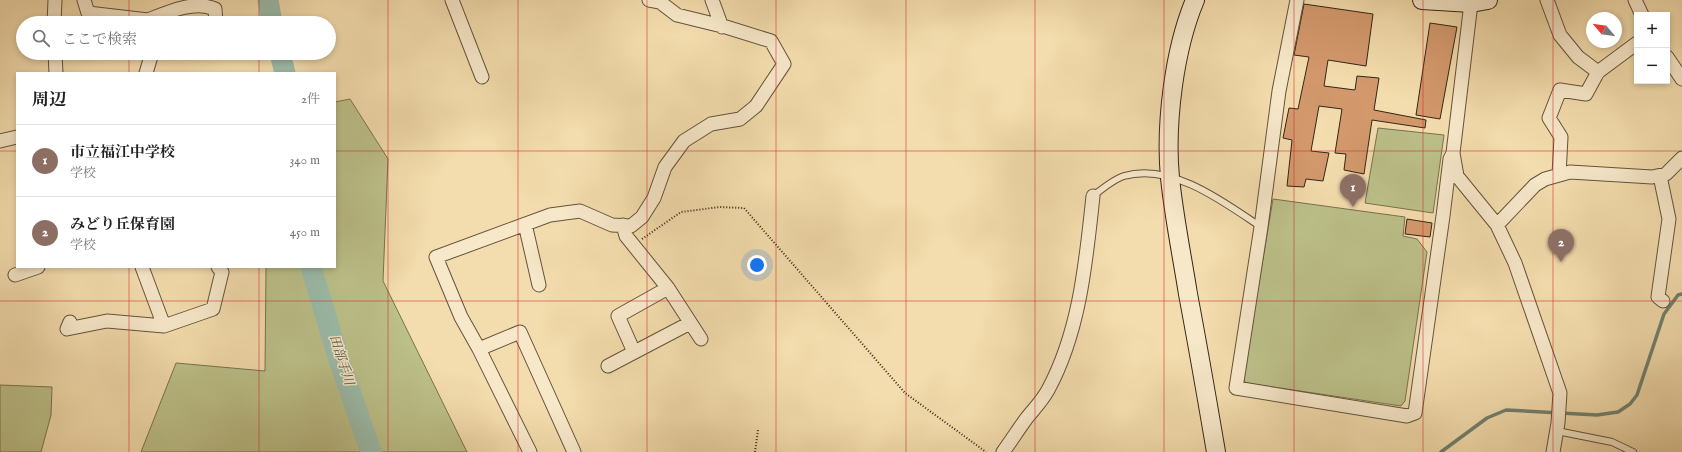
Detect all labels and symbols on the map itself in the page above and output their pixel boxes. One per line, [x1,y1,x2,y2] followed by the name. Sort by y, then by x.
[1586,12,1622,48] north arrow
[1340,174,1366,207] pin: 1
[1548,229,1574,262] pin: 2
[747,255,767,275] your location
[325,333,358,389] water label: 田部手川

